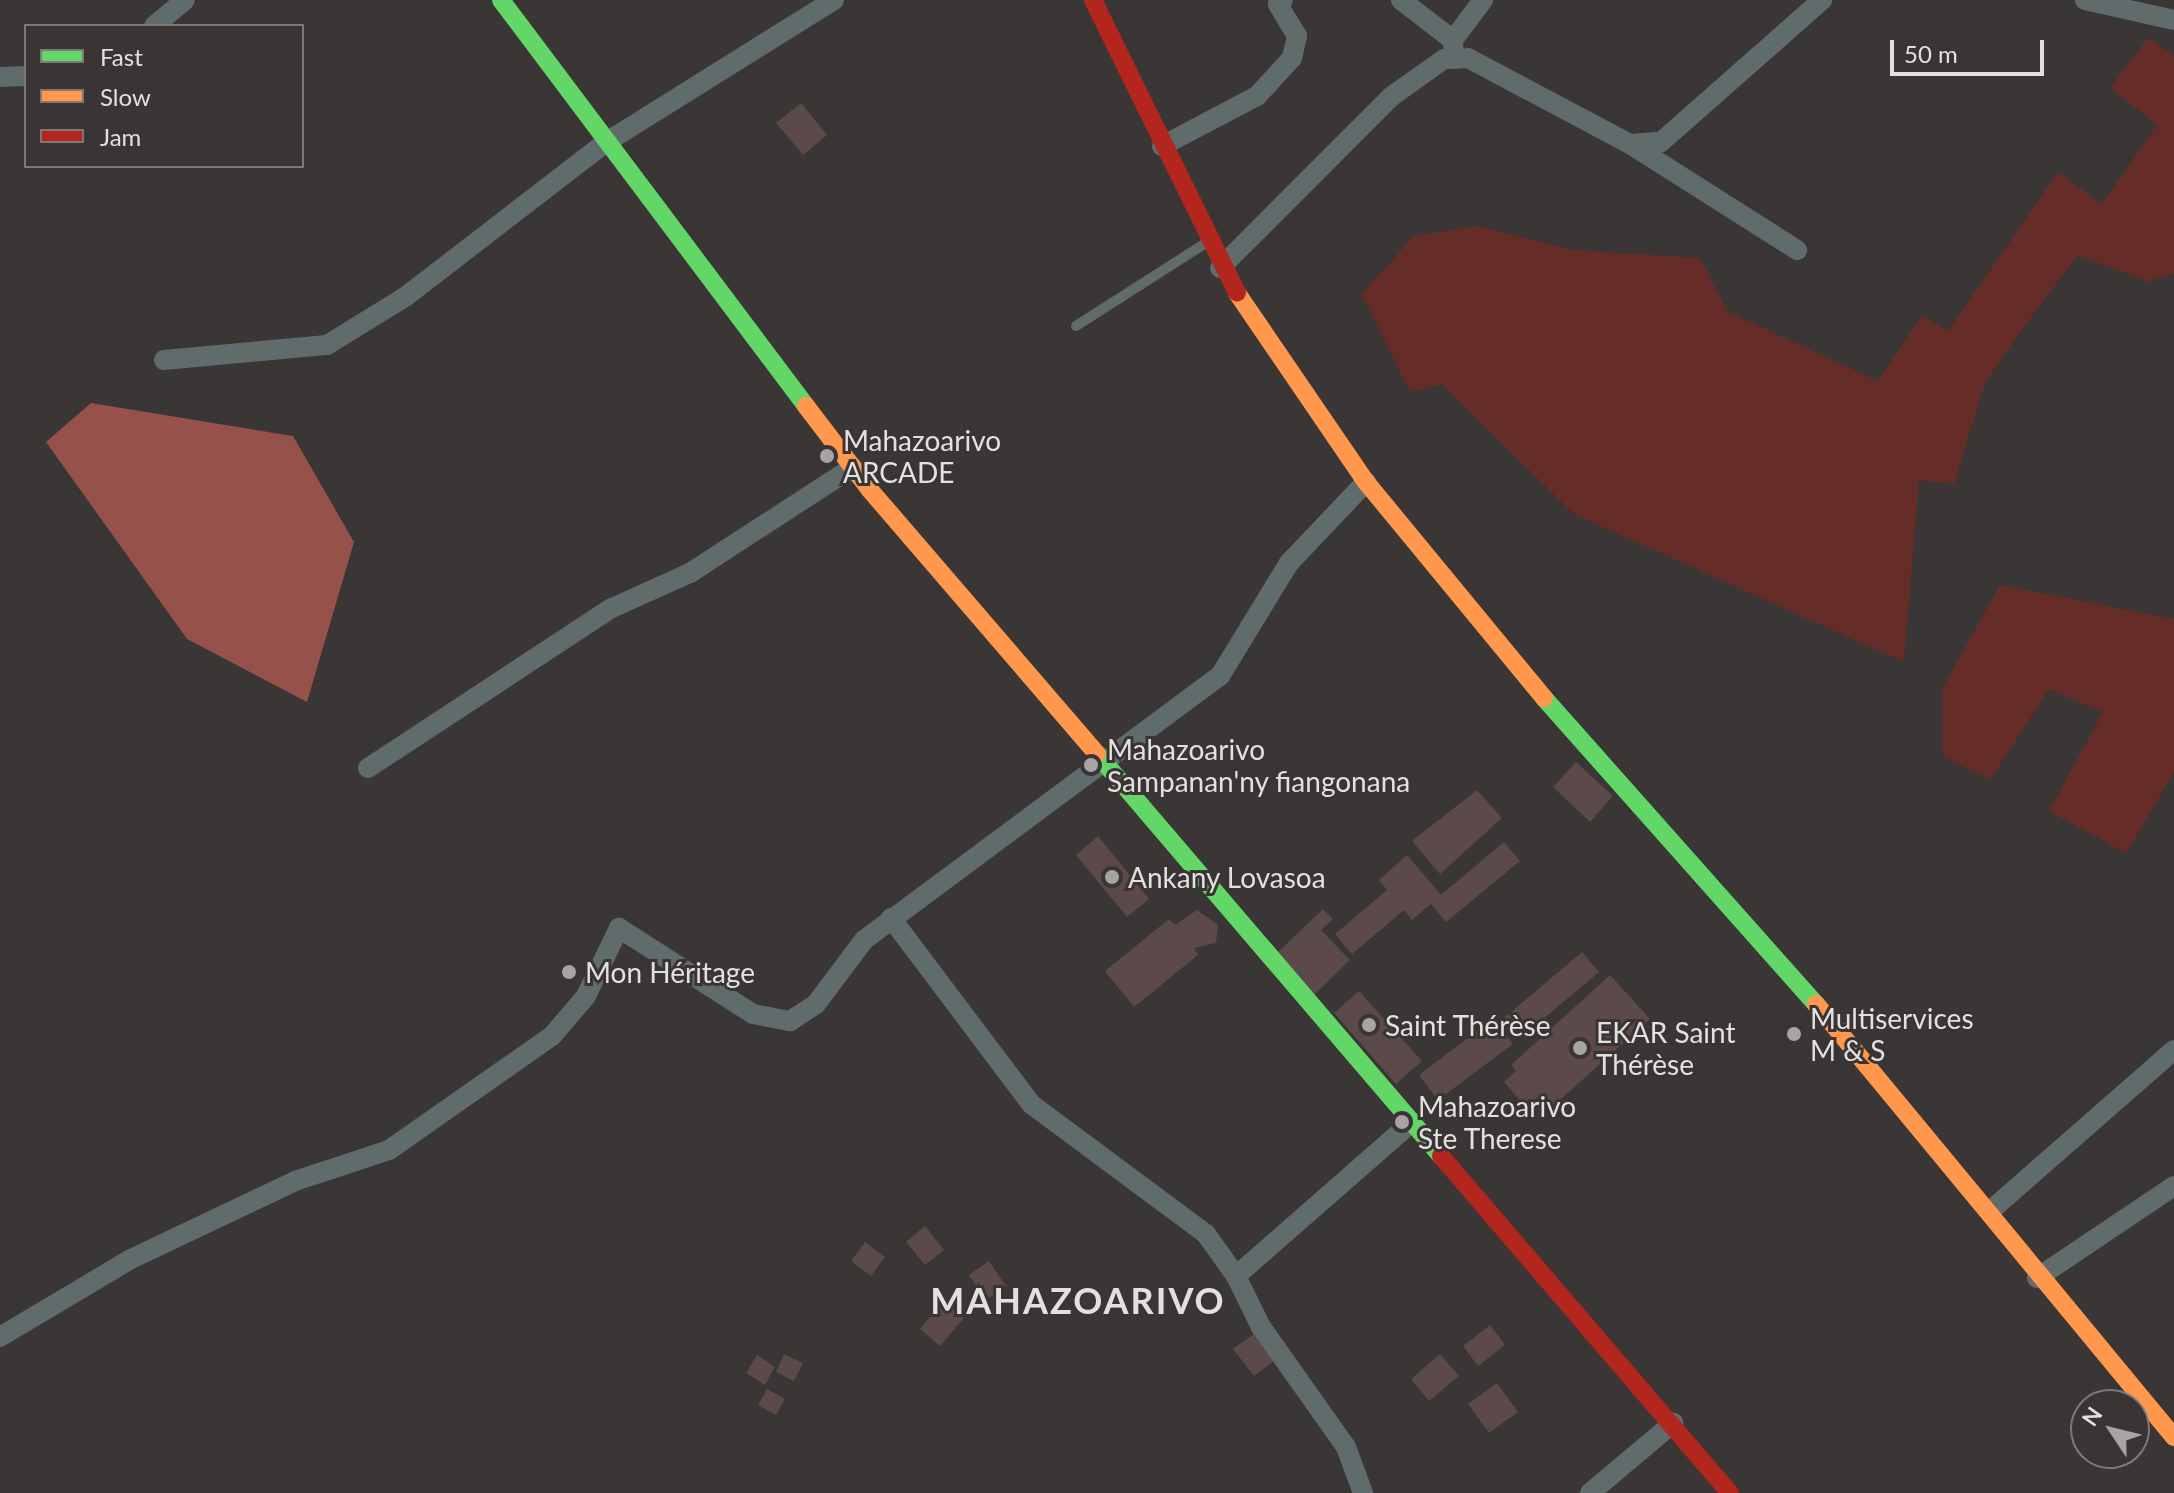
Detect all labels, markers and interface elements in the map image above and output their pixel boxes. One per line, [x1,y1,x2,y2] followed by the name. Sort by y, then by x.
[24,24,304,168] legend
[1894,24,2048,74] scale bar
[1904,39,1958,68] text: 50 m
[100,42,143,71] text: Fast
[100,82,151,111] text: Slow
[100,122,141,151] text: Jam
[843,423,1001,489] place label: Mahazoarivo ARCADE
[818,447,836,465] marker: Mahazoarivo ARCADE
[1107,732,1411,798] place label: Mahazoarivo Sampanan'ny fiangonana
[1082,756,1100,774] marker: Mahazoarivo Sampanan'ny fiangonana
[1128,860,1326,894] place label: Ankany Lovasoa
[1103,868,1121,886] marker: Ankany Lovasoa
[585,955,755,989] place label: Mon Héritage
[560,963,578,981] marker: Mon Héritage
[1810,1001,1974,1067] place label: Multiservices M & S
[1385,1008,1551,1042] place label: Saint Thérèse
[1596,1015,1735,1081] place label: EKAR Saint Thérèse
[1360,1016,1378,1034] marker: Saint Thérèse
[1785,1025,1803,1043] marker: Multiservices M & S
[1571,1039,1589,1057] marker: EKAR Saint Thérèse
[1418,1089,1576,1155] place label: Mahazoarivo Ste Therese
[1393,1113,1411,1131] marker: Mahazoarivo Ste Therese
[930,1279,1226,1323] district label: MAHAZOARIVO
[2070,1389,2150,1469] north arrow
[2076,1401,2107,1431] text: N

